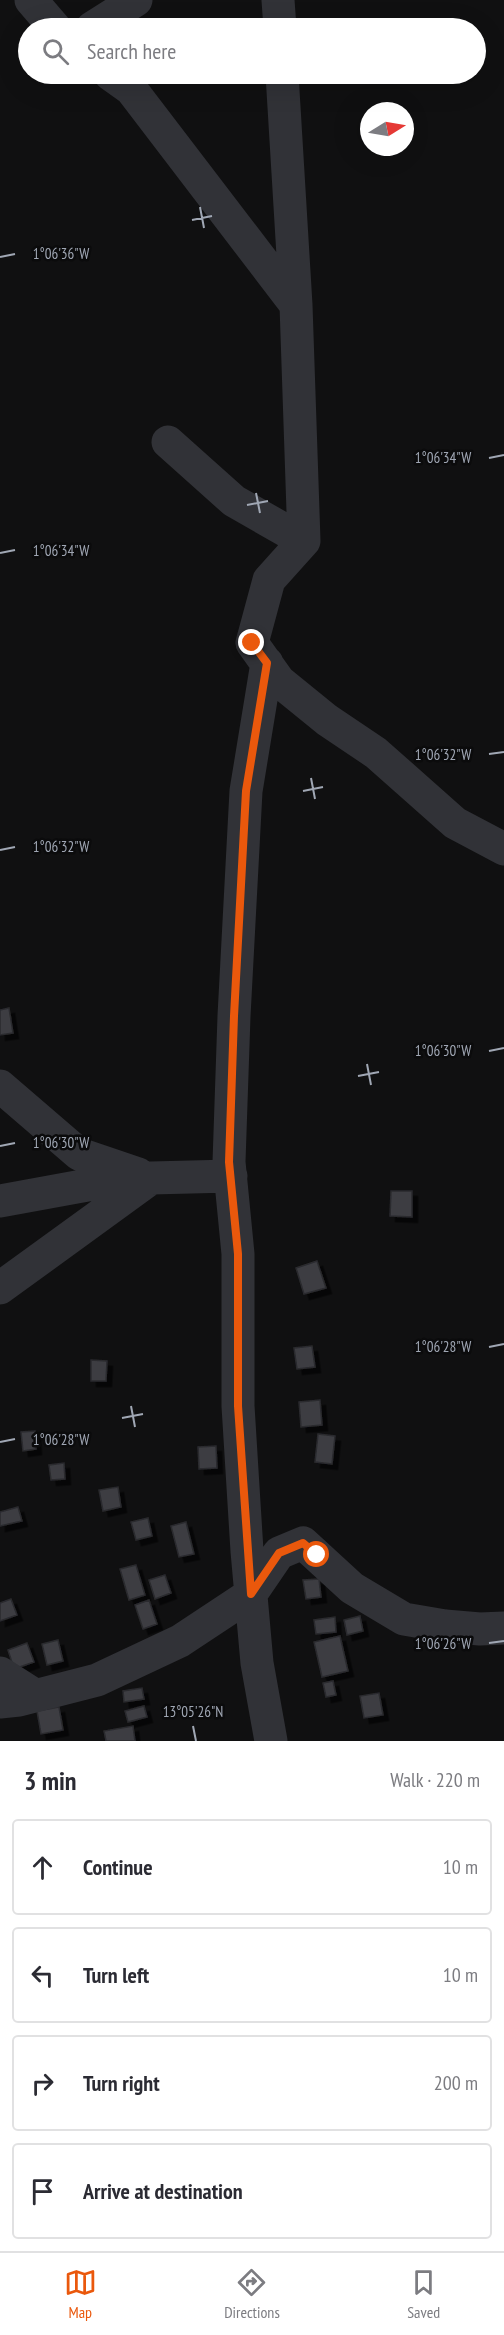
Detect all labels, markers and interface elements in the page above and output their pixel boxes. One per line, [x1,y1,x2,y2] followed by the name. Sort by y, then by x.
[18,18,486,84] search box
[39,35,72,68] icon: search
[87,37,176,65] text: Search here
[360,102,414,156] north arrow
[33,244,89,263] text: 1°06'36"W
[415,448,471,467] text: 1°06'34"W
[33,541,89,560] text: 1°06'34"W
[238,629,264,655] route end
[415,745,471,764] text: 1°06'32"W
[33,837,89,856] text: 1°06'32"W
[415,1041,471,1060] text: 1°06'30"W
[33,1133,89,1152] text: 1°06'30"W
[415,1337,471,1356] text: 1°06'28"W
[33,1430,89,1449] text: 1°06'28"W
[303,1541,329,1567] route start
[415,1634,471,1653] text: 1°06'26"W
[163,1702,223,1721] text: 13°05'26"N
[24,1764,77,1797] text: 3 min
[390,1767,480,1793] text: Walk · 220 m
[26,1851,59,1884] icon: ahead
[83,1853,153,1881] text: Continue
[443,1854,478,1880] text: 10 m
[26,1959,59,1992] icon: left
[83,1961,149,1989] text: Turn left
[443,1962,478,1988] text: 10 m
[26,2067,59,2100] icon: right
[83,2069,160,2097] text: Turn right
[434,2070,478,2096] text: 200 m
[26,2175,59,2208] icon: arrive
[83,2177,243,2205] text: Arrive at destination
[64,2266,97,2322] tab: Map
[224,2266,280,2322] tab: Directions
[407,2266,440,2322] tab: Saved

